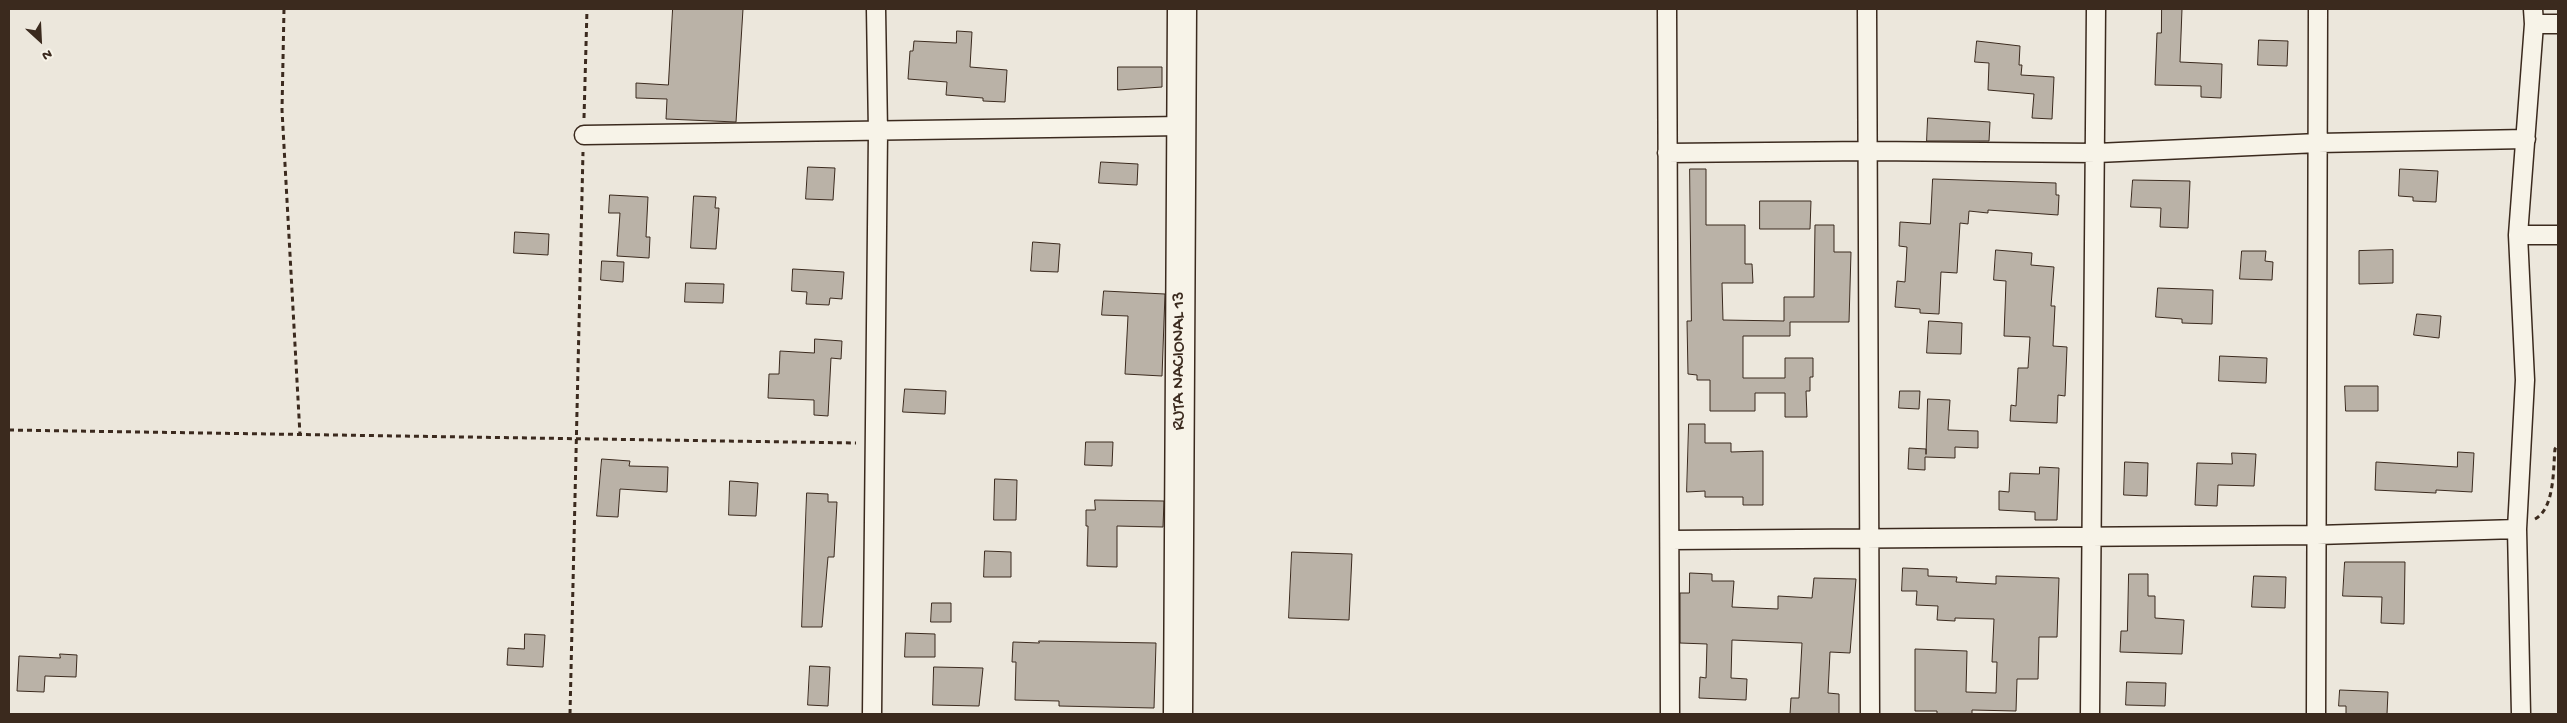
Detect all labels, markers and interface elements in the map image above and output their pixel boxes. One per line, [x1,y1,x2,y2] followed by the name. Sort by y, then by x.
[15,15,65,65] north arrow
[39,44,54,64] text: N
[1169,292,1191,430] street label: RUTA NACIONAL 13

